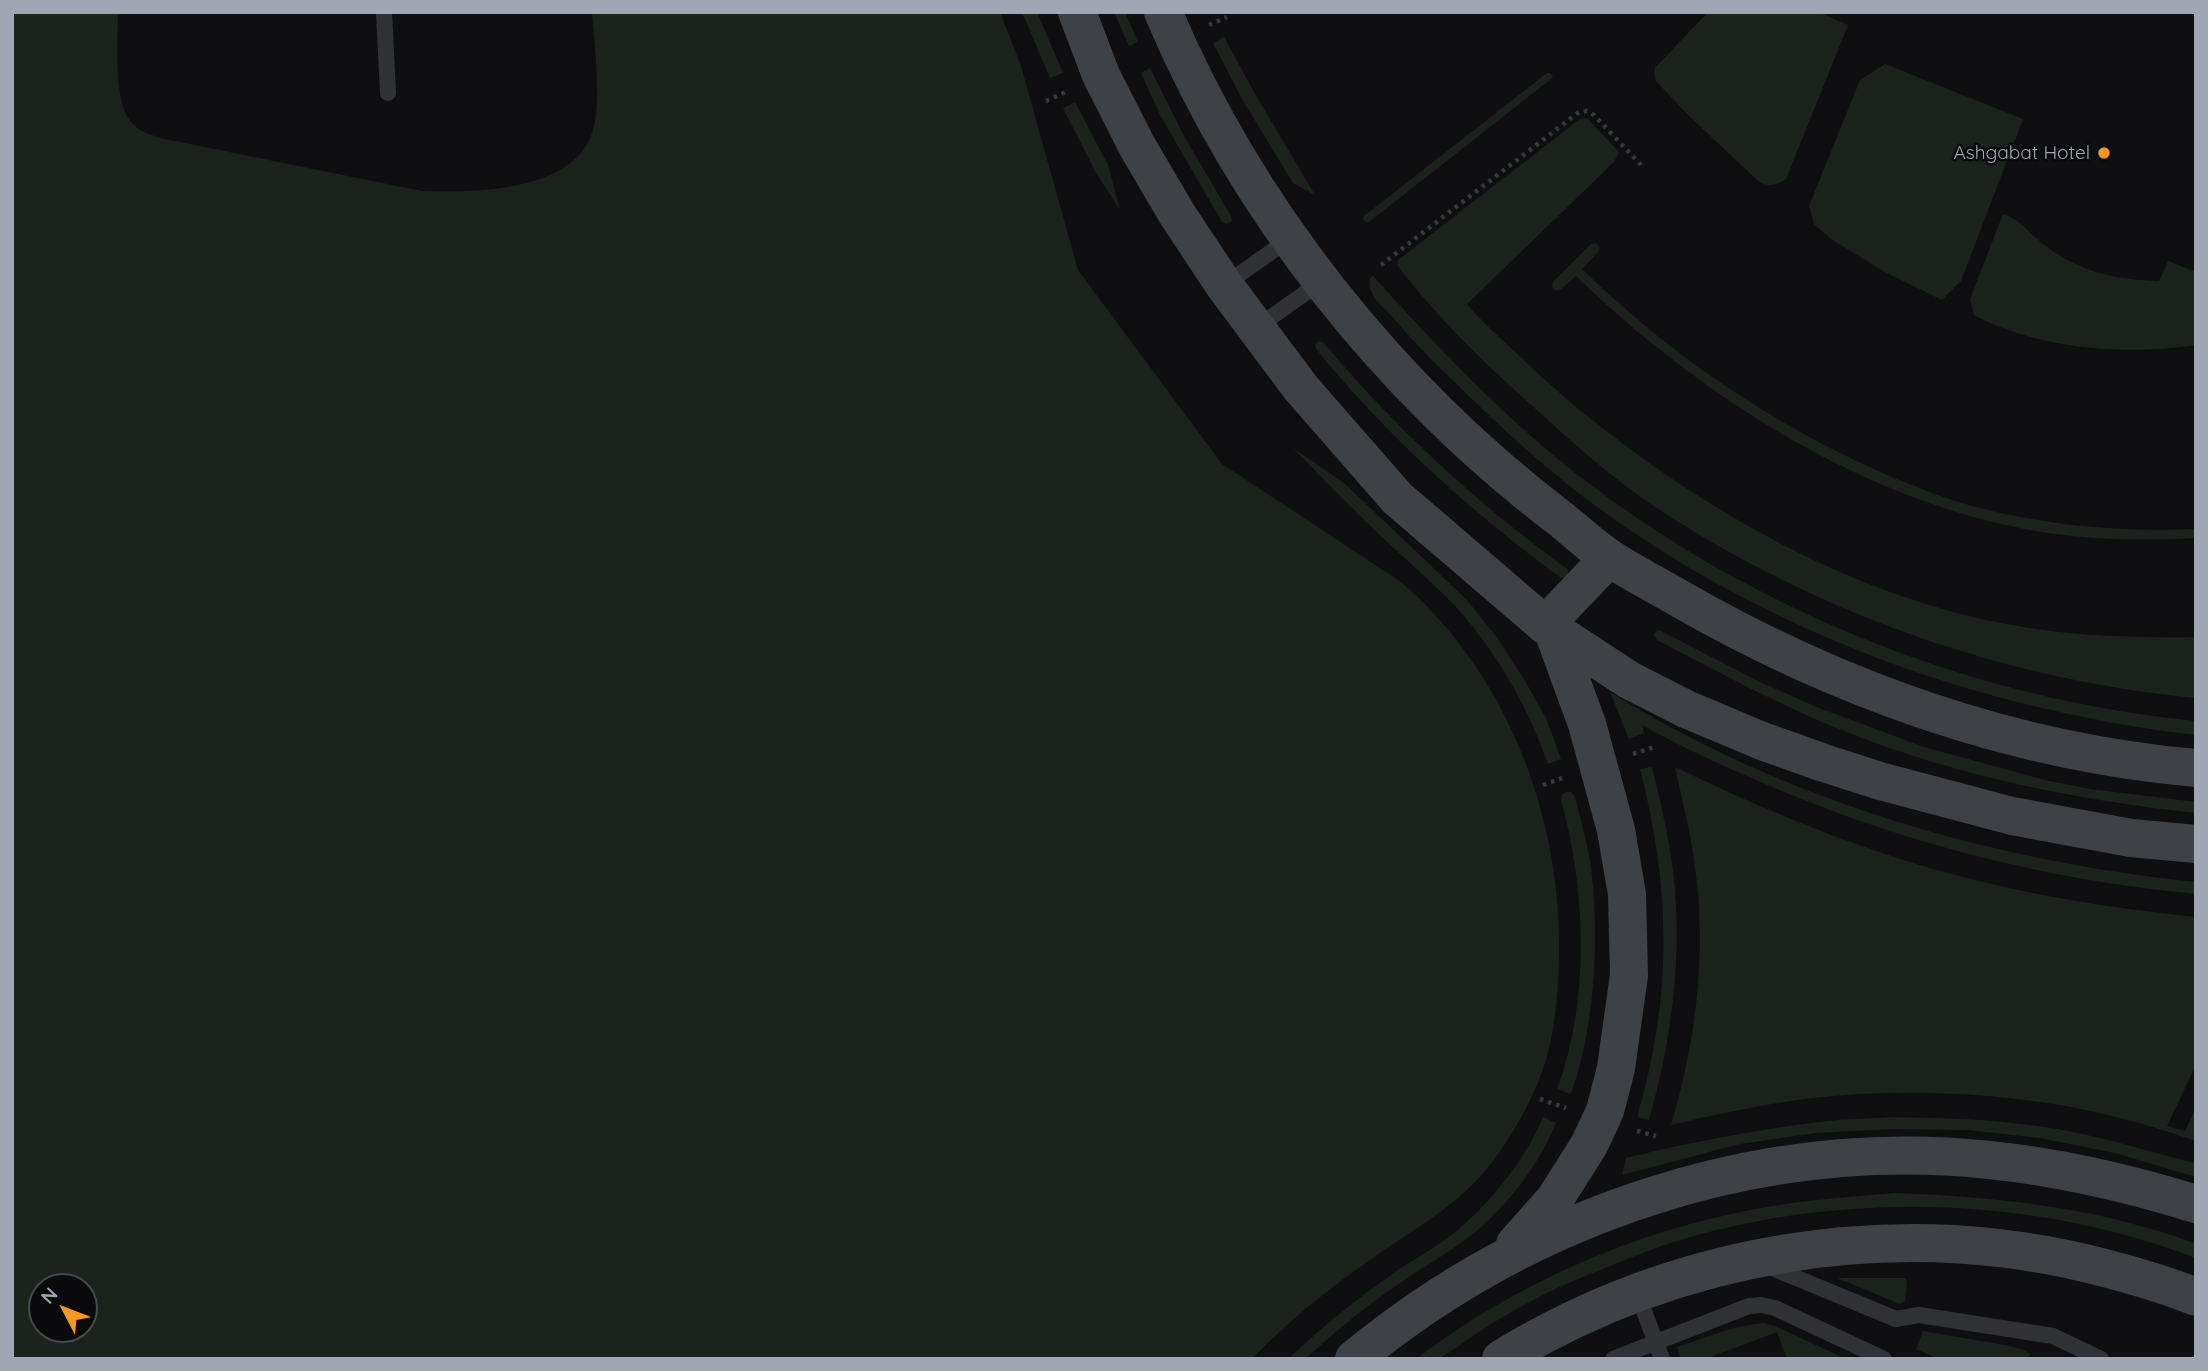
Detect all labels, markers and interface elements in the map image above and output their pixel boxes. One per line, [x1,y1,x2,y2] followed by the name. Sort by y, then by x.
[1953,142,2090,164] place label: Ashgabat Hotel
[2096,145,2112,161] marker: Ashgabat Hotel
[28,1273,98,1343] north arrow
[35,1282,62,1309] text: N

